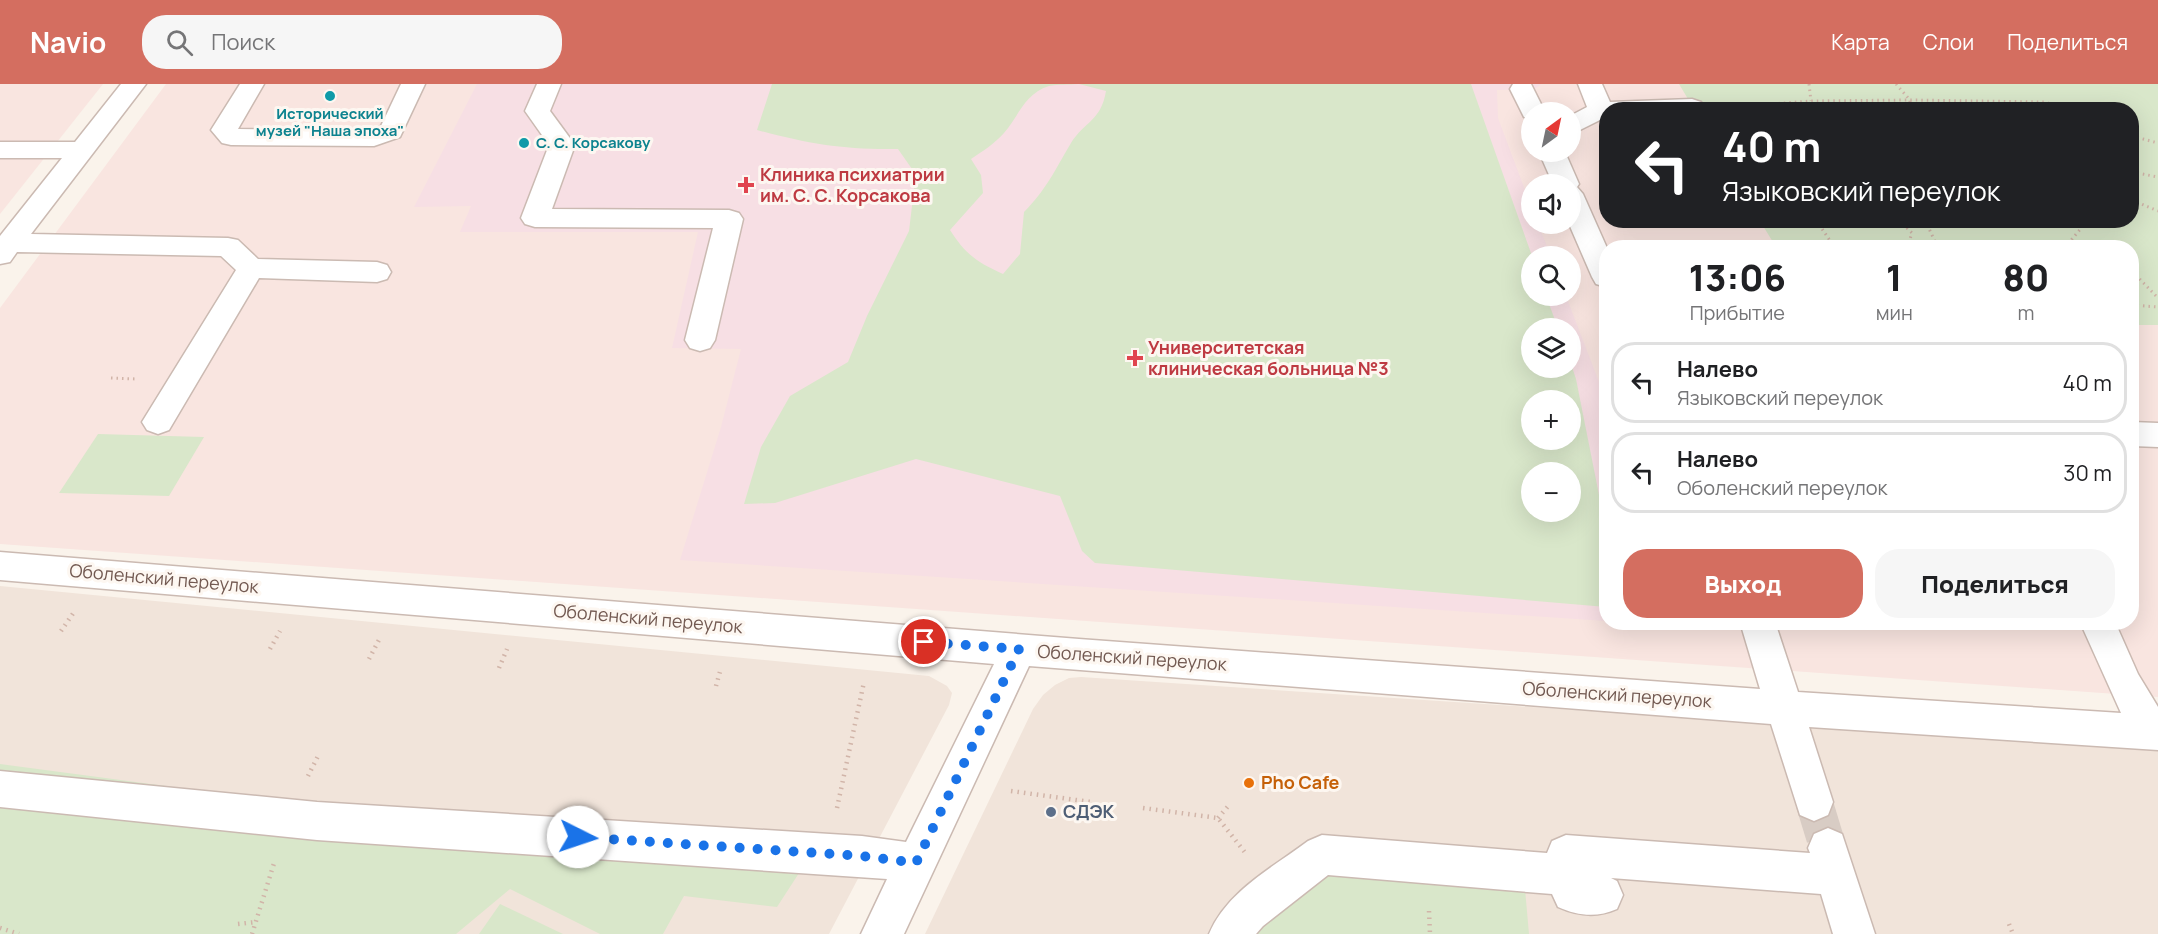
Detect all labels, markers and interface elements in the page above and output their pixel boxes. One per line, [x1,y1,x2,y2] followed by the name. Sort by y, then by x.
[142,15,562,69] search box
[30,23,106,61] text: Navio
[163,26,196,59] icon: search
[211,27,275,57] text: Поиск
[1831,28,1890,56] text: Карта
[1923,28,1974,56] text: Слои
[2007,28,2128,56] text: Поделиться
[323,89,337,103] marker: Исторический музей "Наша эпоха"
[1521,102,1581,162] north arrow
[1521,102,1581,522] map controls
[256,103,404,141] place label: Исторический музей "Наша эпоха"
[1722,117,1821,175] text: 40 m
[1623,126,1701,204] icon: left
[536,132,651,153] place label: С. С. Корсакову
[517,136,531,150] marker: С. С. Корсакову
[760,162,945,207] place label: Клиника психиатрии им. С. С. Корсакова
[1722,172,2000,209] text: Языковский переулок
[1521,174,1581,234] button: sound
[737,176,755,194] marker: Клиника психиатрии им. С. С. Корсакова
[1521,246,1581,306] button: search
[1689,253,1786,302] text: 13:06
[1886,253,1902,302] text: 1
[2003,253,2049,302] text: 80
[1690,299,1785,326] text: Прибытие
[1876,299,1913,326] text: мин
[2017,299,2034,326] text: m
[1521,318,1581,378] button: layers
[1148,335,1389,380] place label: Университетская клиническая больница №3
[1126,349,1144,367] marker: Университетская клиническая больница №3
[1677,354,1758,384] text: Налево
[1626,366,1659,399] icon: left
[2063,368,2112,398] text: 40 m
[1677,384,1883,411] text: Языковский переулок
[1521,390,1581,450] button: +
[1677,444,1758,474] text: Налево
[1626,456,1659,489] icon: left
[2063,458,2112,488] text: 30 m
[1521,462,1581,522] button: −
[1677,474,1888,501] text: Оболенский переулок
[1623,549,1863,618] button: Выход
[1875,549,2115,618] button: Поделиться
[69,558,261,598] street label: Оболенский переулок
[553,598,745,638] street label: Оболенский переулок
[898,616,949,667] pin
[907,625,940,658] icon: arrive
[1037,638,1228,676] street label: Оболенский переулок
[1522,675,1713,713] street label: Оболенский переулок
[1261,770,1340,794] place label: Pho Cafe
[1242,776,1256,790] marker: Pho Cafe
[1063,799,1114,823] place label: СДЭК
[546,805,610,869] position arrow
[1044,805,1058,819] marker: СДЭК

